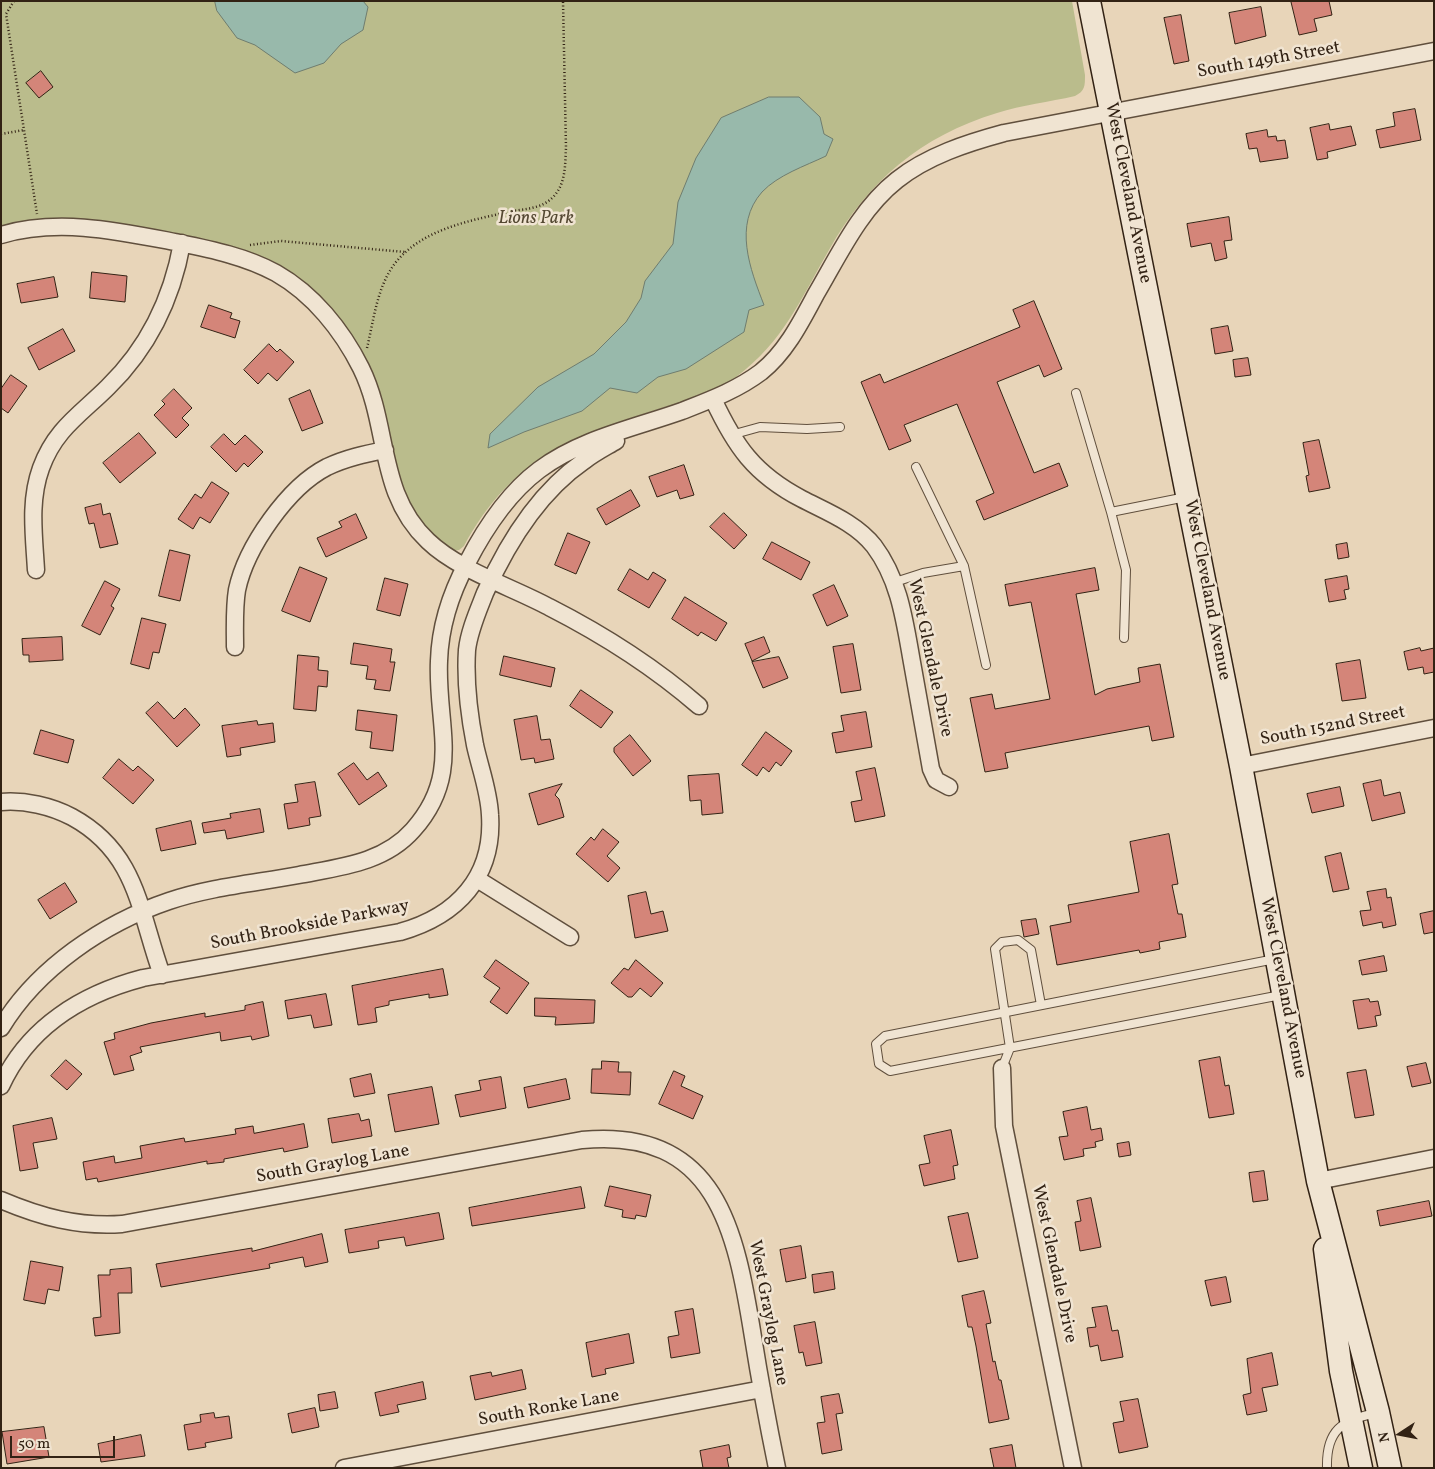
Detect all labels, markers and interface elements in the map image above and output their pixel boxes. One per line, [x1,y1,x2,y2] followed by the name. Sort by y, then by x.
[1196,38,1342,84] street label: South 149th Street
[1099,101,1155,285] street label: West Cleveland Avenue
[498,209,574,231] park label: Lions Park
[1178,498,1234,682] street label: West Cleveland Avenue
[902,577,956,739] street label: West Glendale Drive
[1259,702,1407,752] street label: South 152nd Street
[209,896,411,956] street label: South Brookside Parkway
[1254,896,1310,1080] street label: West Cleveland Avenue
[255,1141,411,1189] street label: South Graylog Lane
[1026,1183,1080,1345] street label: West Glendale Drive
[742,1238,792,1388] street label: West Graylog Lane
[477,1386,621,1432] street label: South Ronke Lane
[1375,1409,1425,1459] north arrow
[12,1426,118,1458] scale bar
[1374,1430,1395,1444] text: N
[18,1434,50,1455] text: 50 m

